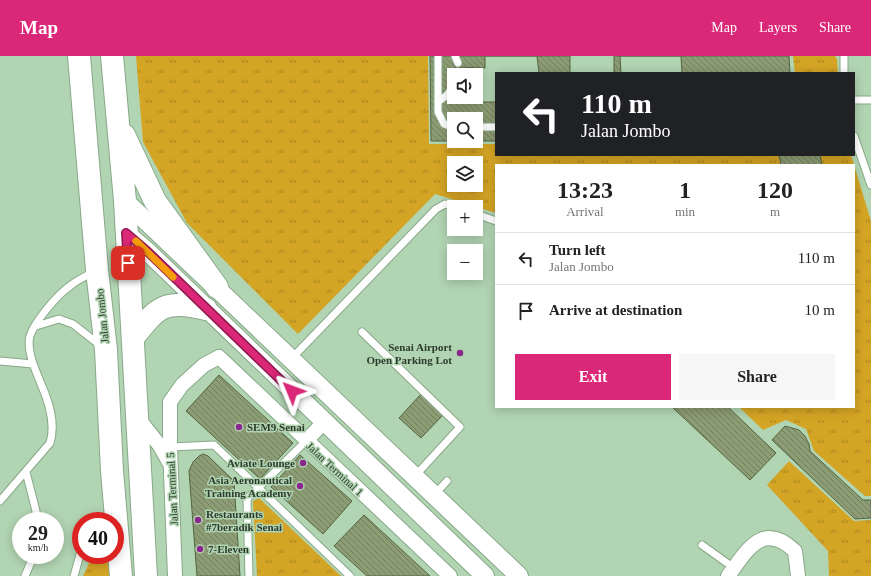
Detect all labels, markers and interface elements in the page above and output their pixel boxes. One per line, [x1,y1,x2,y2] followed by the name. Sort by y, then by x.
[20,17,58,38] text: Map
[711,20,737,35] text: Map
[759,20,797,35] text: Layers
[819,20,851,35] text: Share
[447,68,483,280] map controls
[447,68,483,104] button: sound
[515,88,567,140] icon: left
[581,88,652,119] text: 110 m
[447,112,483,148] button: search
[581,121,671,141] text: Jalan Jombo
[447,156,483,192] button: layers
[557,177,613,203] text: 13:23
[679,177,691,203] text: 1
[757,177,793,203] text: 120
[447,200,483,236] button: +
[566,204,604,219] text: Arrival
[675,204,695,219] text: min
[770,204,780,219] text: m
[549,242,606,258] text: Turn left
[447,244,483,280] button: −
[111,246,145,280] pin
[515,248,537,270] icon: left
[798,250,835,266] text: 110 m
[117,252,139,274] icon: arrive
[549,259,614,274] text: Jalan Jombo
[93,288,111,344] street label: Jalan Jombo
[515,300,537,322] icon: arrive
[549,302,682,318] text: Arrive at destination
[805,302,835,318] text: 10 m
[366,341,452,366] place label: Senai Airport Open Parking Lot
[455,348,465,358] marker: Senai Airport Open Parking Lot
[515,354,671,400] button: Exit
[679,354,835,400] button: Share
[271,370,313,412] position arrow
[247,421,305,433] place label: SEM9 Senai
[234,422,244,432] marker: SEM9 Senai
[304,440,366,498] street label: Jalan Terminal 1
[164,452,180,526] street label: Jalan Terminal 5
[227,457,295,469] place label: Aviate Lounge
[298,458,308,468] marker: Aviate Lounge
[205,474,292,499] place label: Asia Aeronautical Training Academy
[295,481,305,491] marker: Asia Aeronautical Training Academy
[206,508,282,533] place label: Restaurants #7beradik Senai
[72,512,124,564] speed limit sign: 40
[193,515,203,525] marker: Restaurants #7beradik Senai
[28,522,48,544] text: 29
[28,542,48,553] text: km/h
[208,543,249,555] place label: 7-Eleven
[195,544,205,554] marker: 7-Eleven

